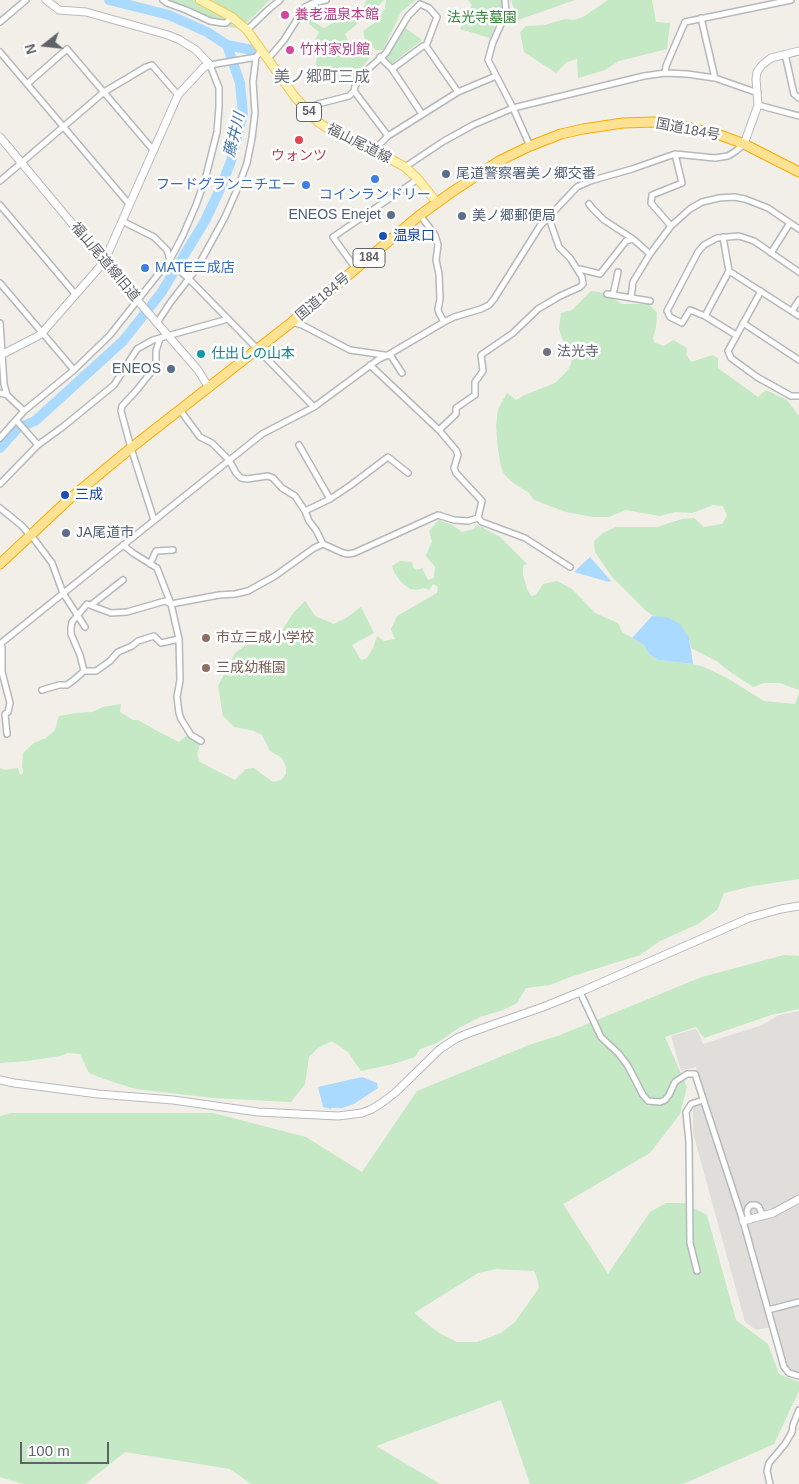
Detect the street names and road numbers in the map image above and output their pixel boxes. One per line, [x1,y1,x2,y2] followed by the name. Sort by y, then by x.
[296,102,322,121] road number: 54
[654,116,722,144] street label: 国道184号
[324,121,394,167] street label: 福山尾道線
[67,219,143,305] street label: 福山尾道線旧道
[353,248,385,268] road number: 184
[293,270,353,324] street label: 国道184号

